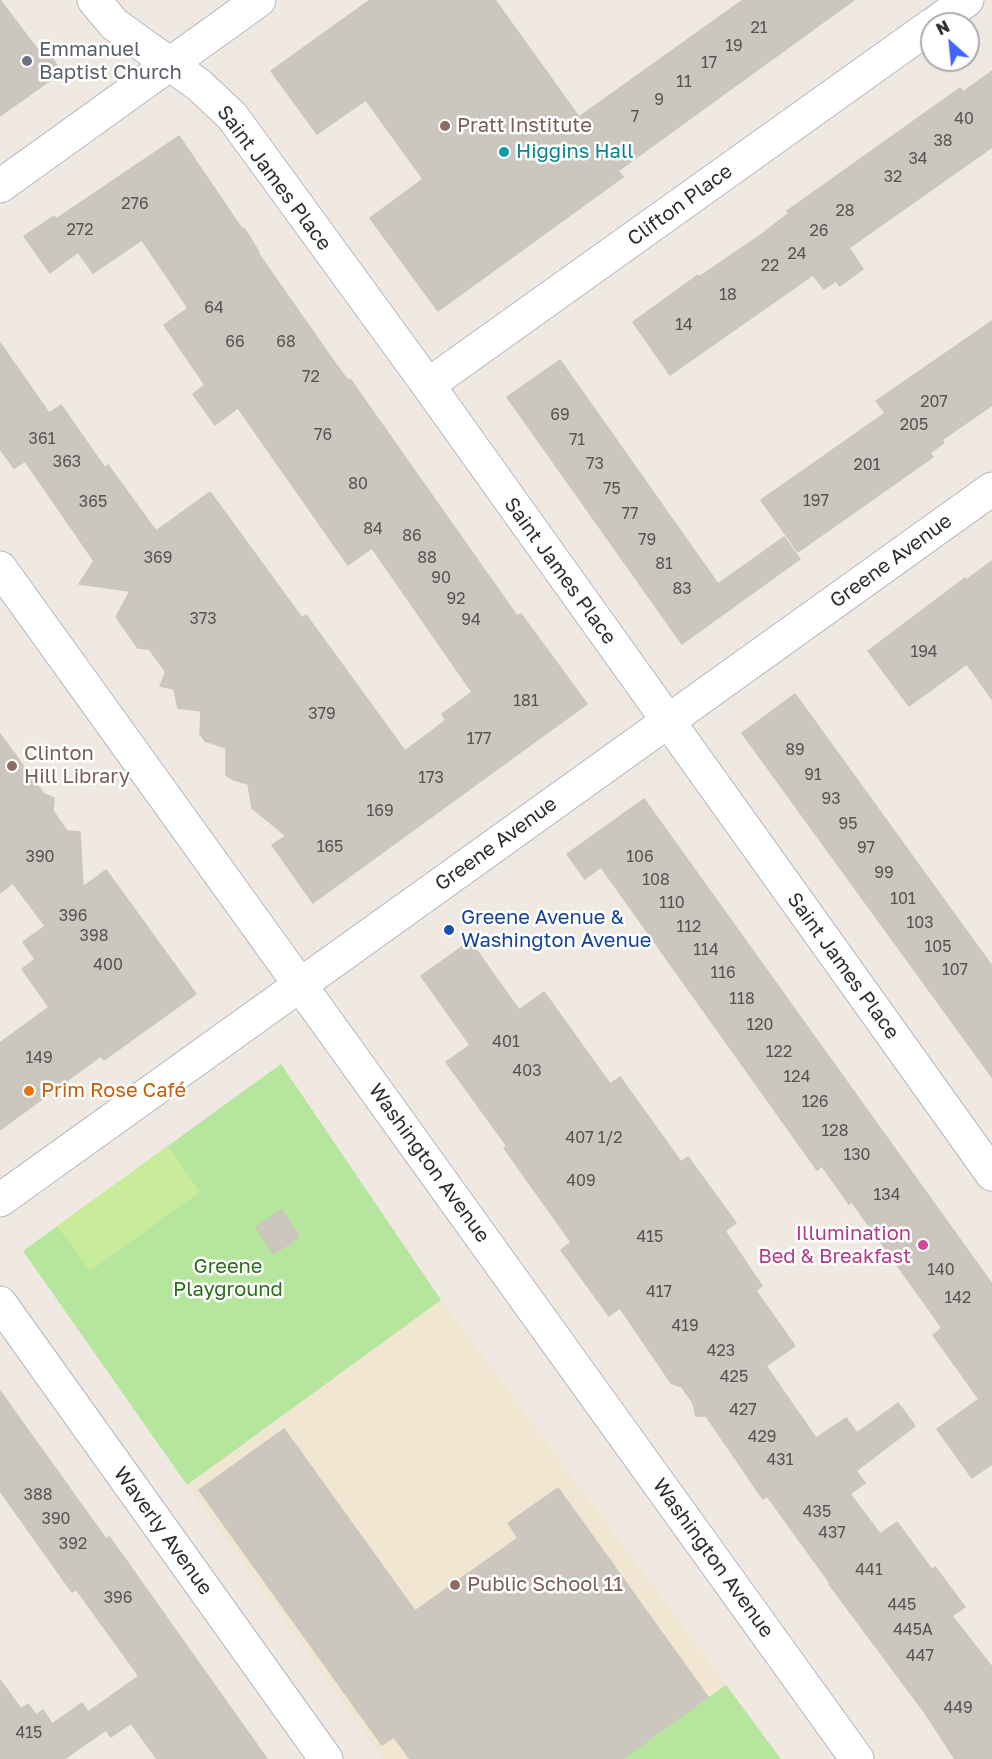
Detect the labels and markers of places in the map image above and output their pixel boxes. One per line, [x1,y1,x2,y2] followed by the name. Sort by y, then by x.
[39,38,182,85] place label: Emmanuel Baptist Church
[20,54,34,68] marker: Emmanuel Baptist Church
[457,114,592,138] place label: Pratt Institute
[438,119,452,133] marker: Pratt Institute
[516,140,634,164] place label: Higgins Hall
[497,145,511,159] marker: Higgins Hall
[24,742,130,789] place label: Clinton Hill Library
[5,759,19,773] marker: Clinton Hill Library
[461,906,651,953] place label: Greene Avenue & Washington Avenue
[442,923,456,937] marker: Greene Avenue & Washington Avenue
[41,1079,186,1103] place label: Prim Rose Café
[22,1084,36,1098] marker: Prim Rose Café
[758,1222,911,1269] place label: Illumination Bed & Breakfast
[916,1238,930,1252] marker: Illumination Bed & Breakfast
[467,1573,623,1597] place label: Public School 11
[448,1578,462,1592] marker: Public School 11

